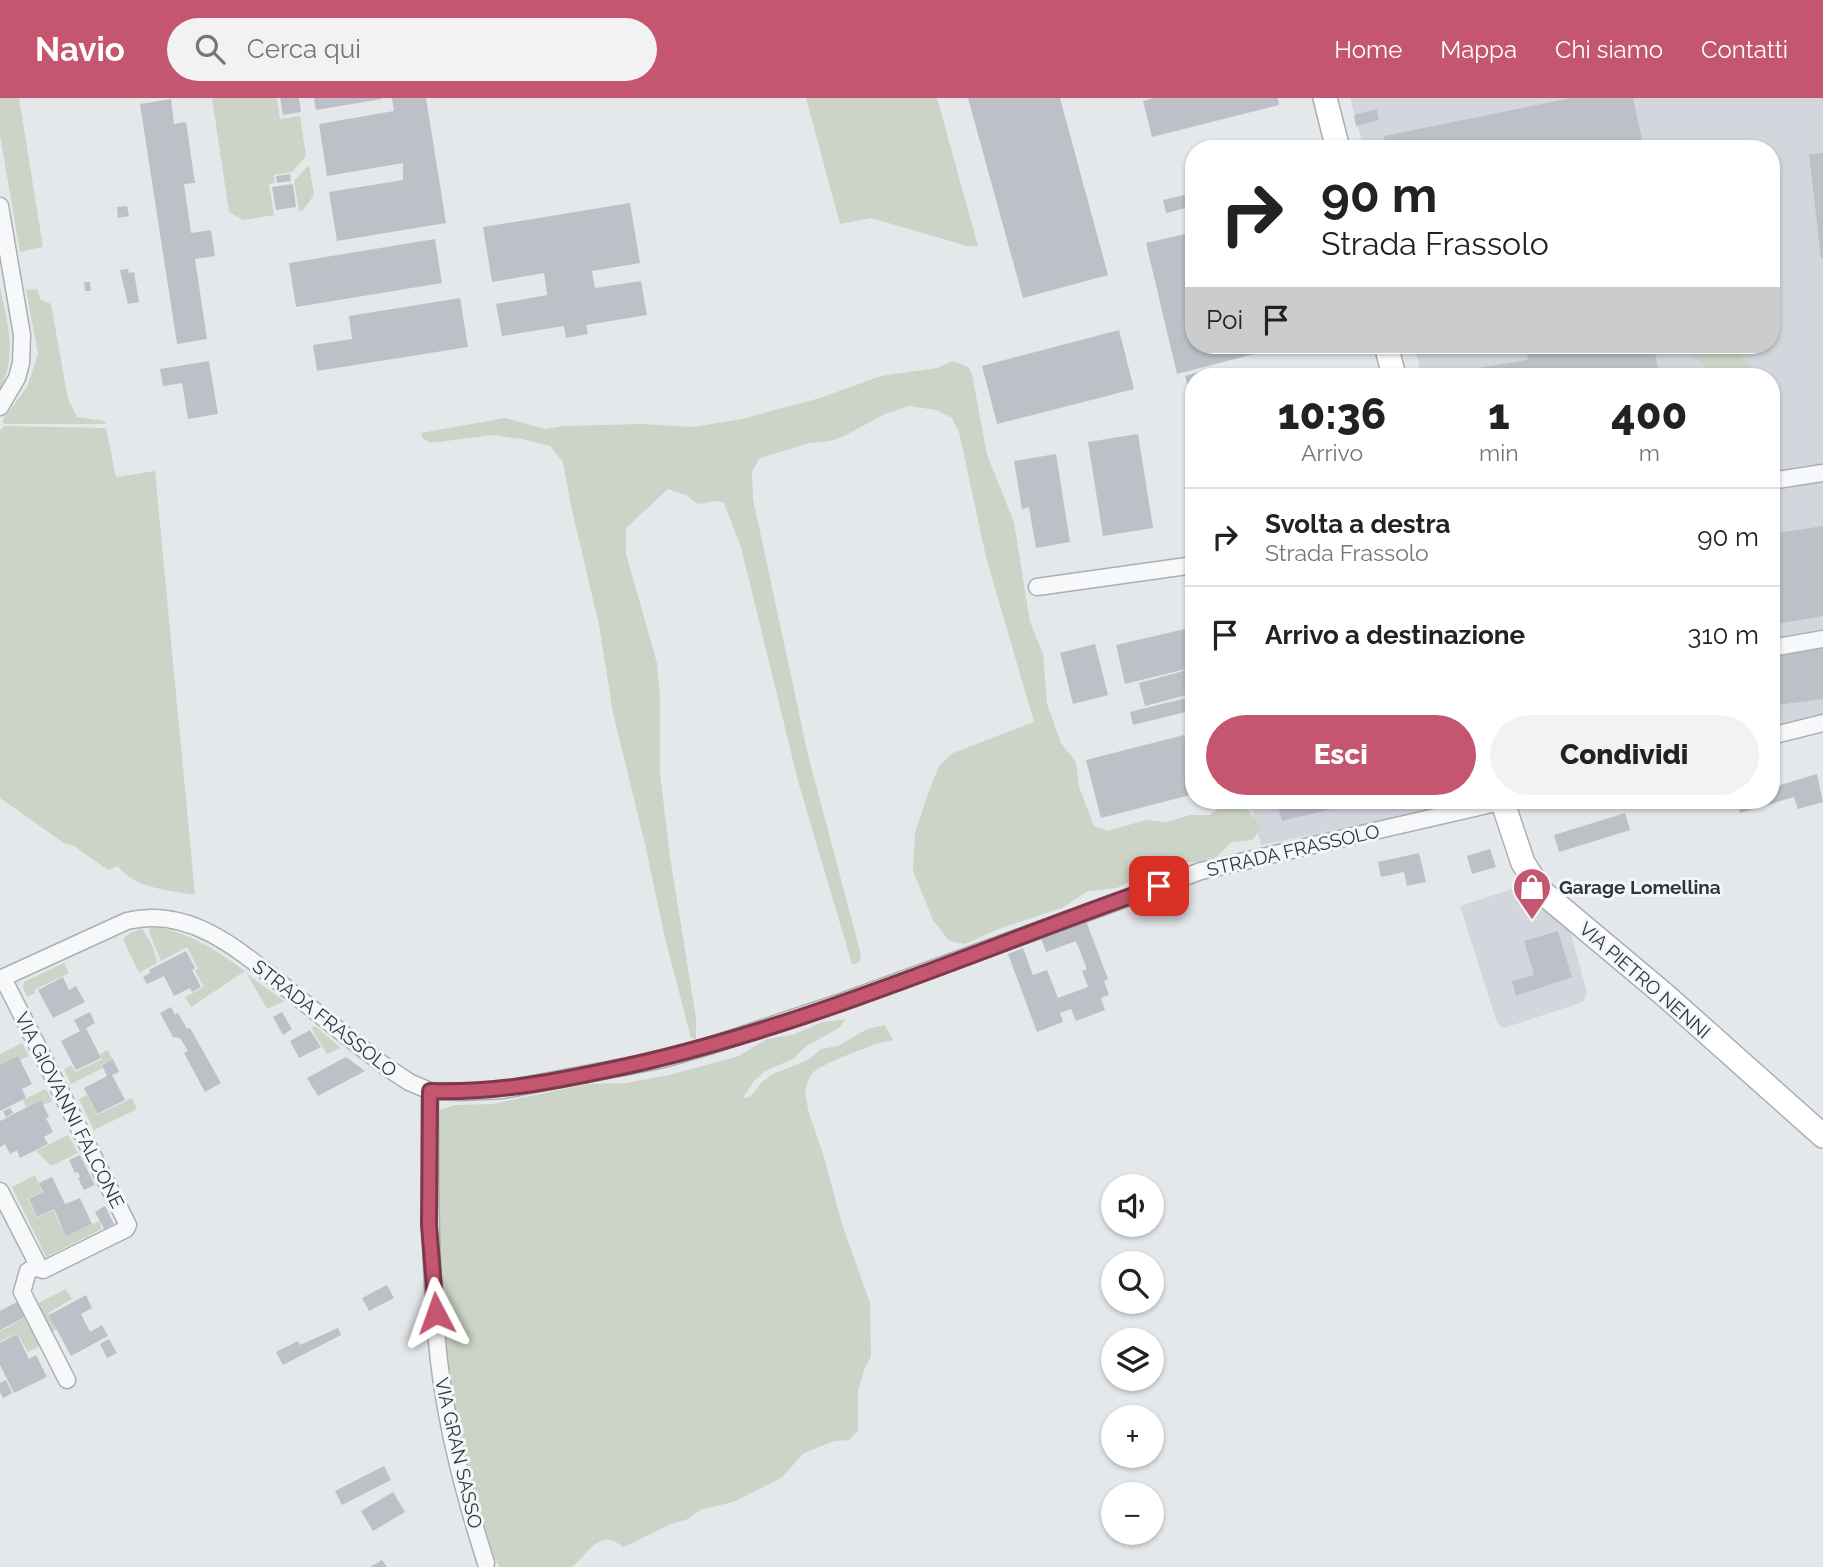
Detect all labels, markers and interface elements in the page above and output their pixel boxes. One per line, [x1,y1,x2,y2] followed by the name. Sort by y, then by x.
[167,18,657,81] search box
[35,30,125,69] text: Navio
[191,30,229,68] icon: search
[247,34,361,64] text: Cerca qui
[1334,35,1402,64] text: Home
[1440,35,1517,64] text: Mappa
[1555,35,1663,64] text: Chi siamo
[1701,35,1788,64] text: Contatti
[1321,166,1437,223] text: 90 m
[1206,168,1297,259] icon: right
[1321,225,1549,262] text: Strada Frassolo
[1257,301,1295,339] icon: arrive
[1206,305,1243,335] text: Poi
[1278,390,1386,439] text: 10:36
[1488,390,1510,439] text: 1
[1611,390,1687,439] text: 400
[1301,439,1363,466] text: Arrivo
[1479,439,1519,466] text: min
[1639,439,1660,466] text: m
[1265,509,1451,539] text: Svolta a destra
[1206,518,1244,556] icon: right
[1697,522,1759,552] text: 90 m
[1265,539,1429,566] text: Strada Frassolo
[1206,616,1244,654] icon: arrive
[1265,620,1525,650] text: Arrivo a destinazione
[1688,620,1759,650] text: 310 m
[1206,715,1476,795] button: Esci
[1490,715,1759,795] button: Condividi
[1204,819,1382,881] street label: STRADA FRASSOLO
[1129,856,1189,916] pin
[1511,866,1553,921] shop icon: Garage Lomellina
[1140,867,1178,905] icon: arrive
[1559,876,1721,898] place label: Garage Lomellina
[1575,917,1715,1043] street label: VIA PIETRO NENNI
[249,955,401,1081] street label: STRADA FRASSOLO
[11,1008,129,1212] street label: VIA GIOVANNI FALCONE
[1101,1174,1164,1545] map controls
[1101,1174,1164,1237] button: sound
[1101,1251,1164,1314] button: search
[399,1276,473,1350] position arrow
[1101,1328,1164,1391] button: layers
[431,1375,487,1531] street label: VIA GRAN SASSO
[1101,1405,1164,1468] button: +
[1101,1482,1164,1545] button: −

